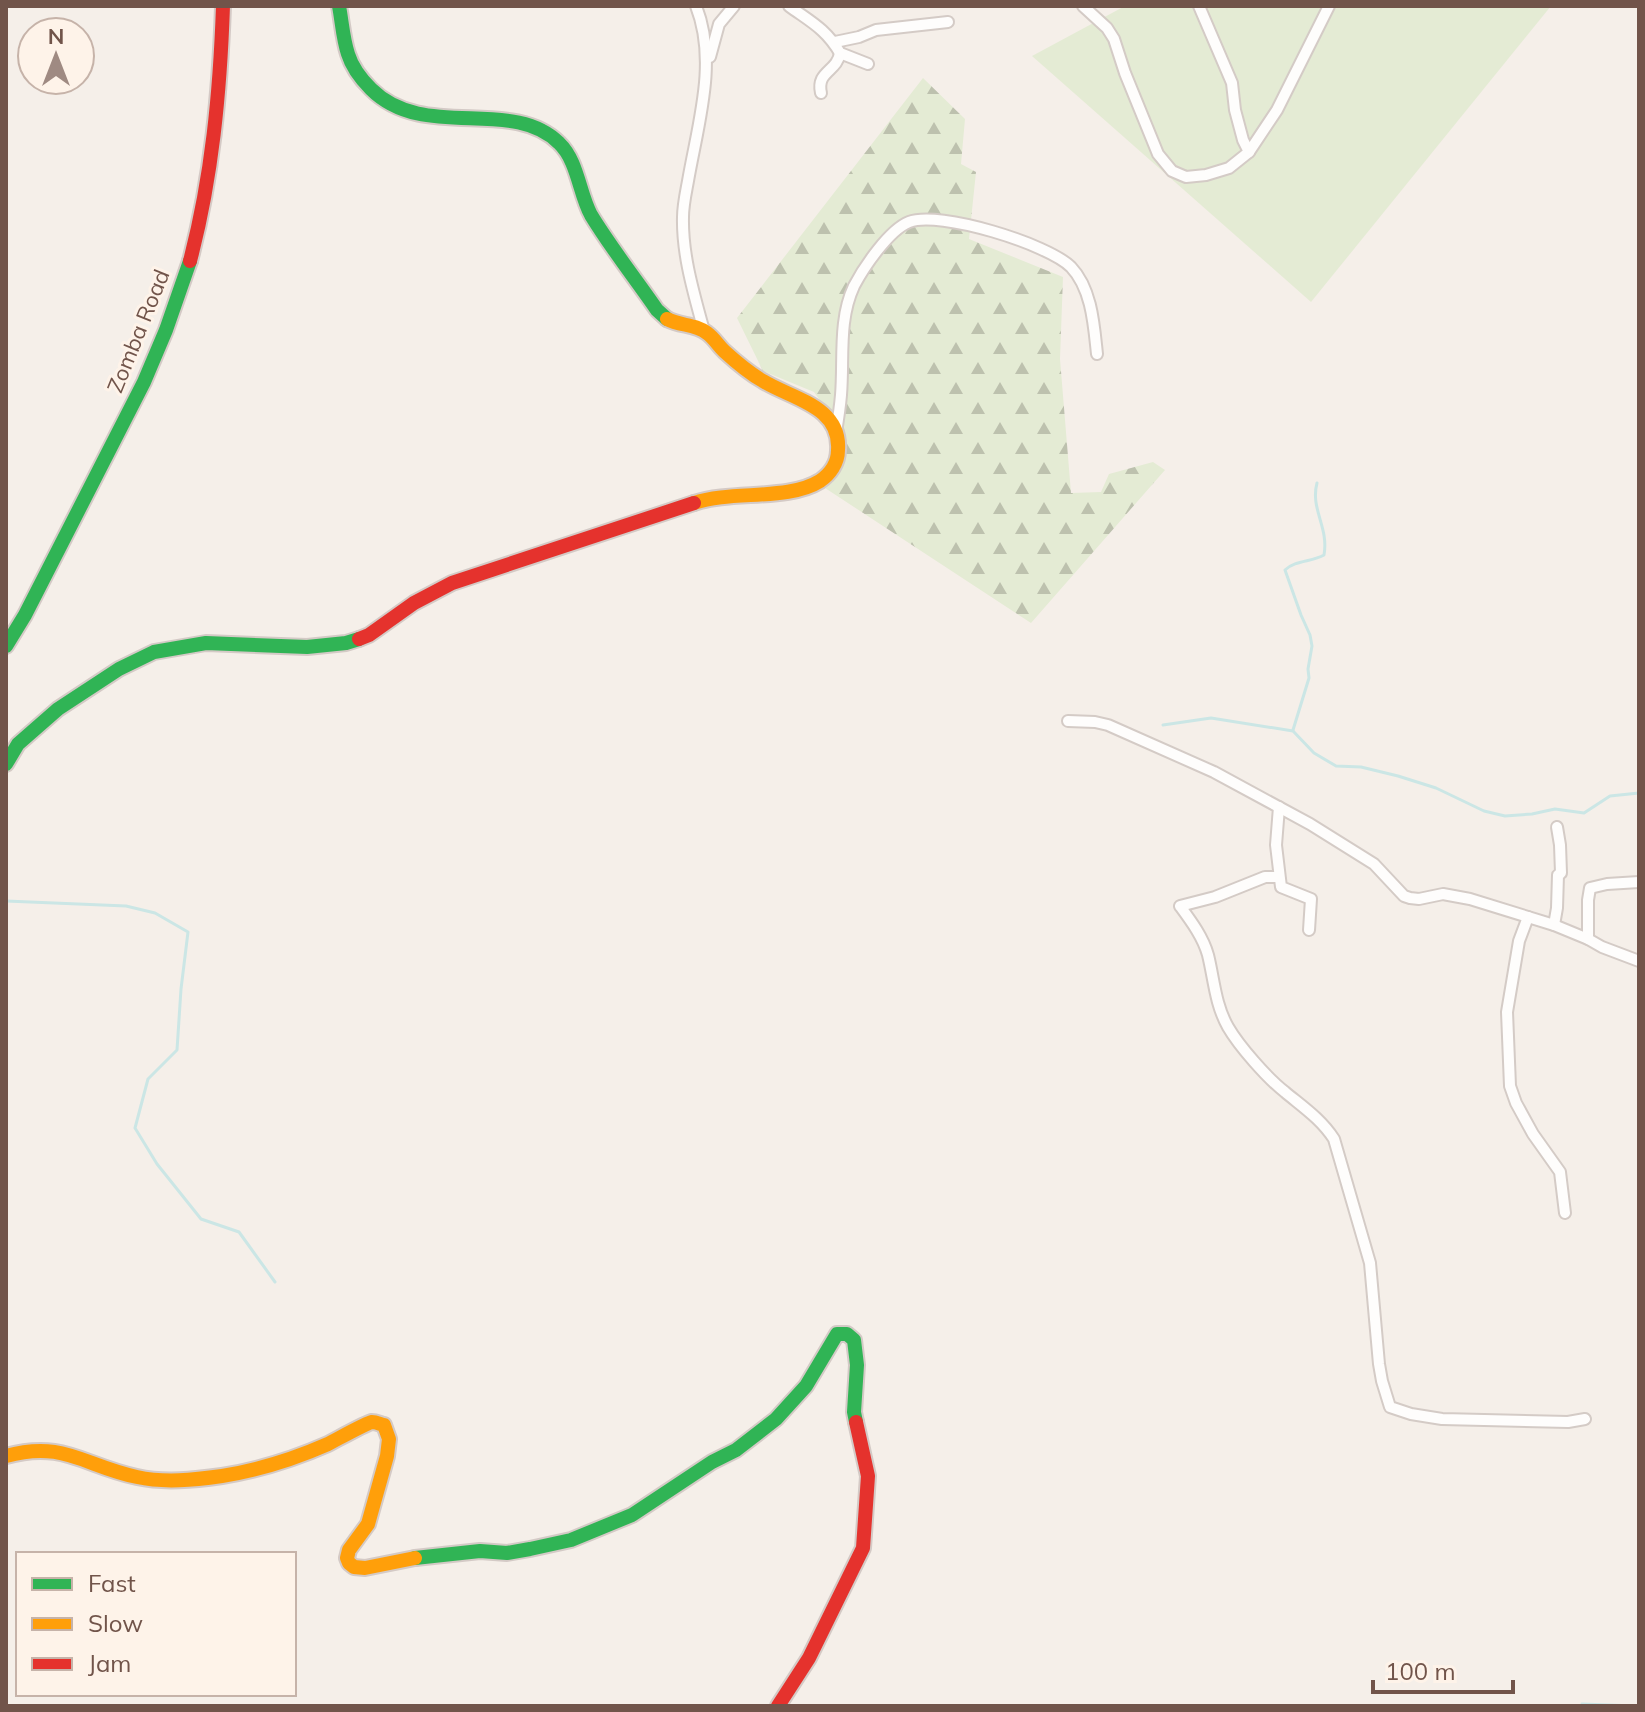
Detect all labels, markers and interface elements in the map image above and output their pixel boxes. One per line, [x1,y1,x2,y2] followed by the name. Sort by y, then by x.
[16,16,96,96] north arrow
[48,22,64,50] text: N
[101,265,175,397] street label: Zomba Road
[16,1552,296,1696] legend
[88,1568,136,1598] text: Fast
[88,1608,143,1638] text: Slow
[1373,1644,1513,1694] scale bar
[88,1648,131,1678] text: Jam
[1385,1656,1456,1686] text: 100 m

